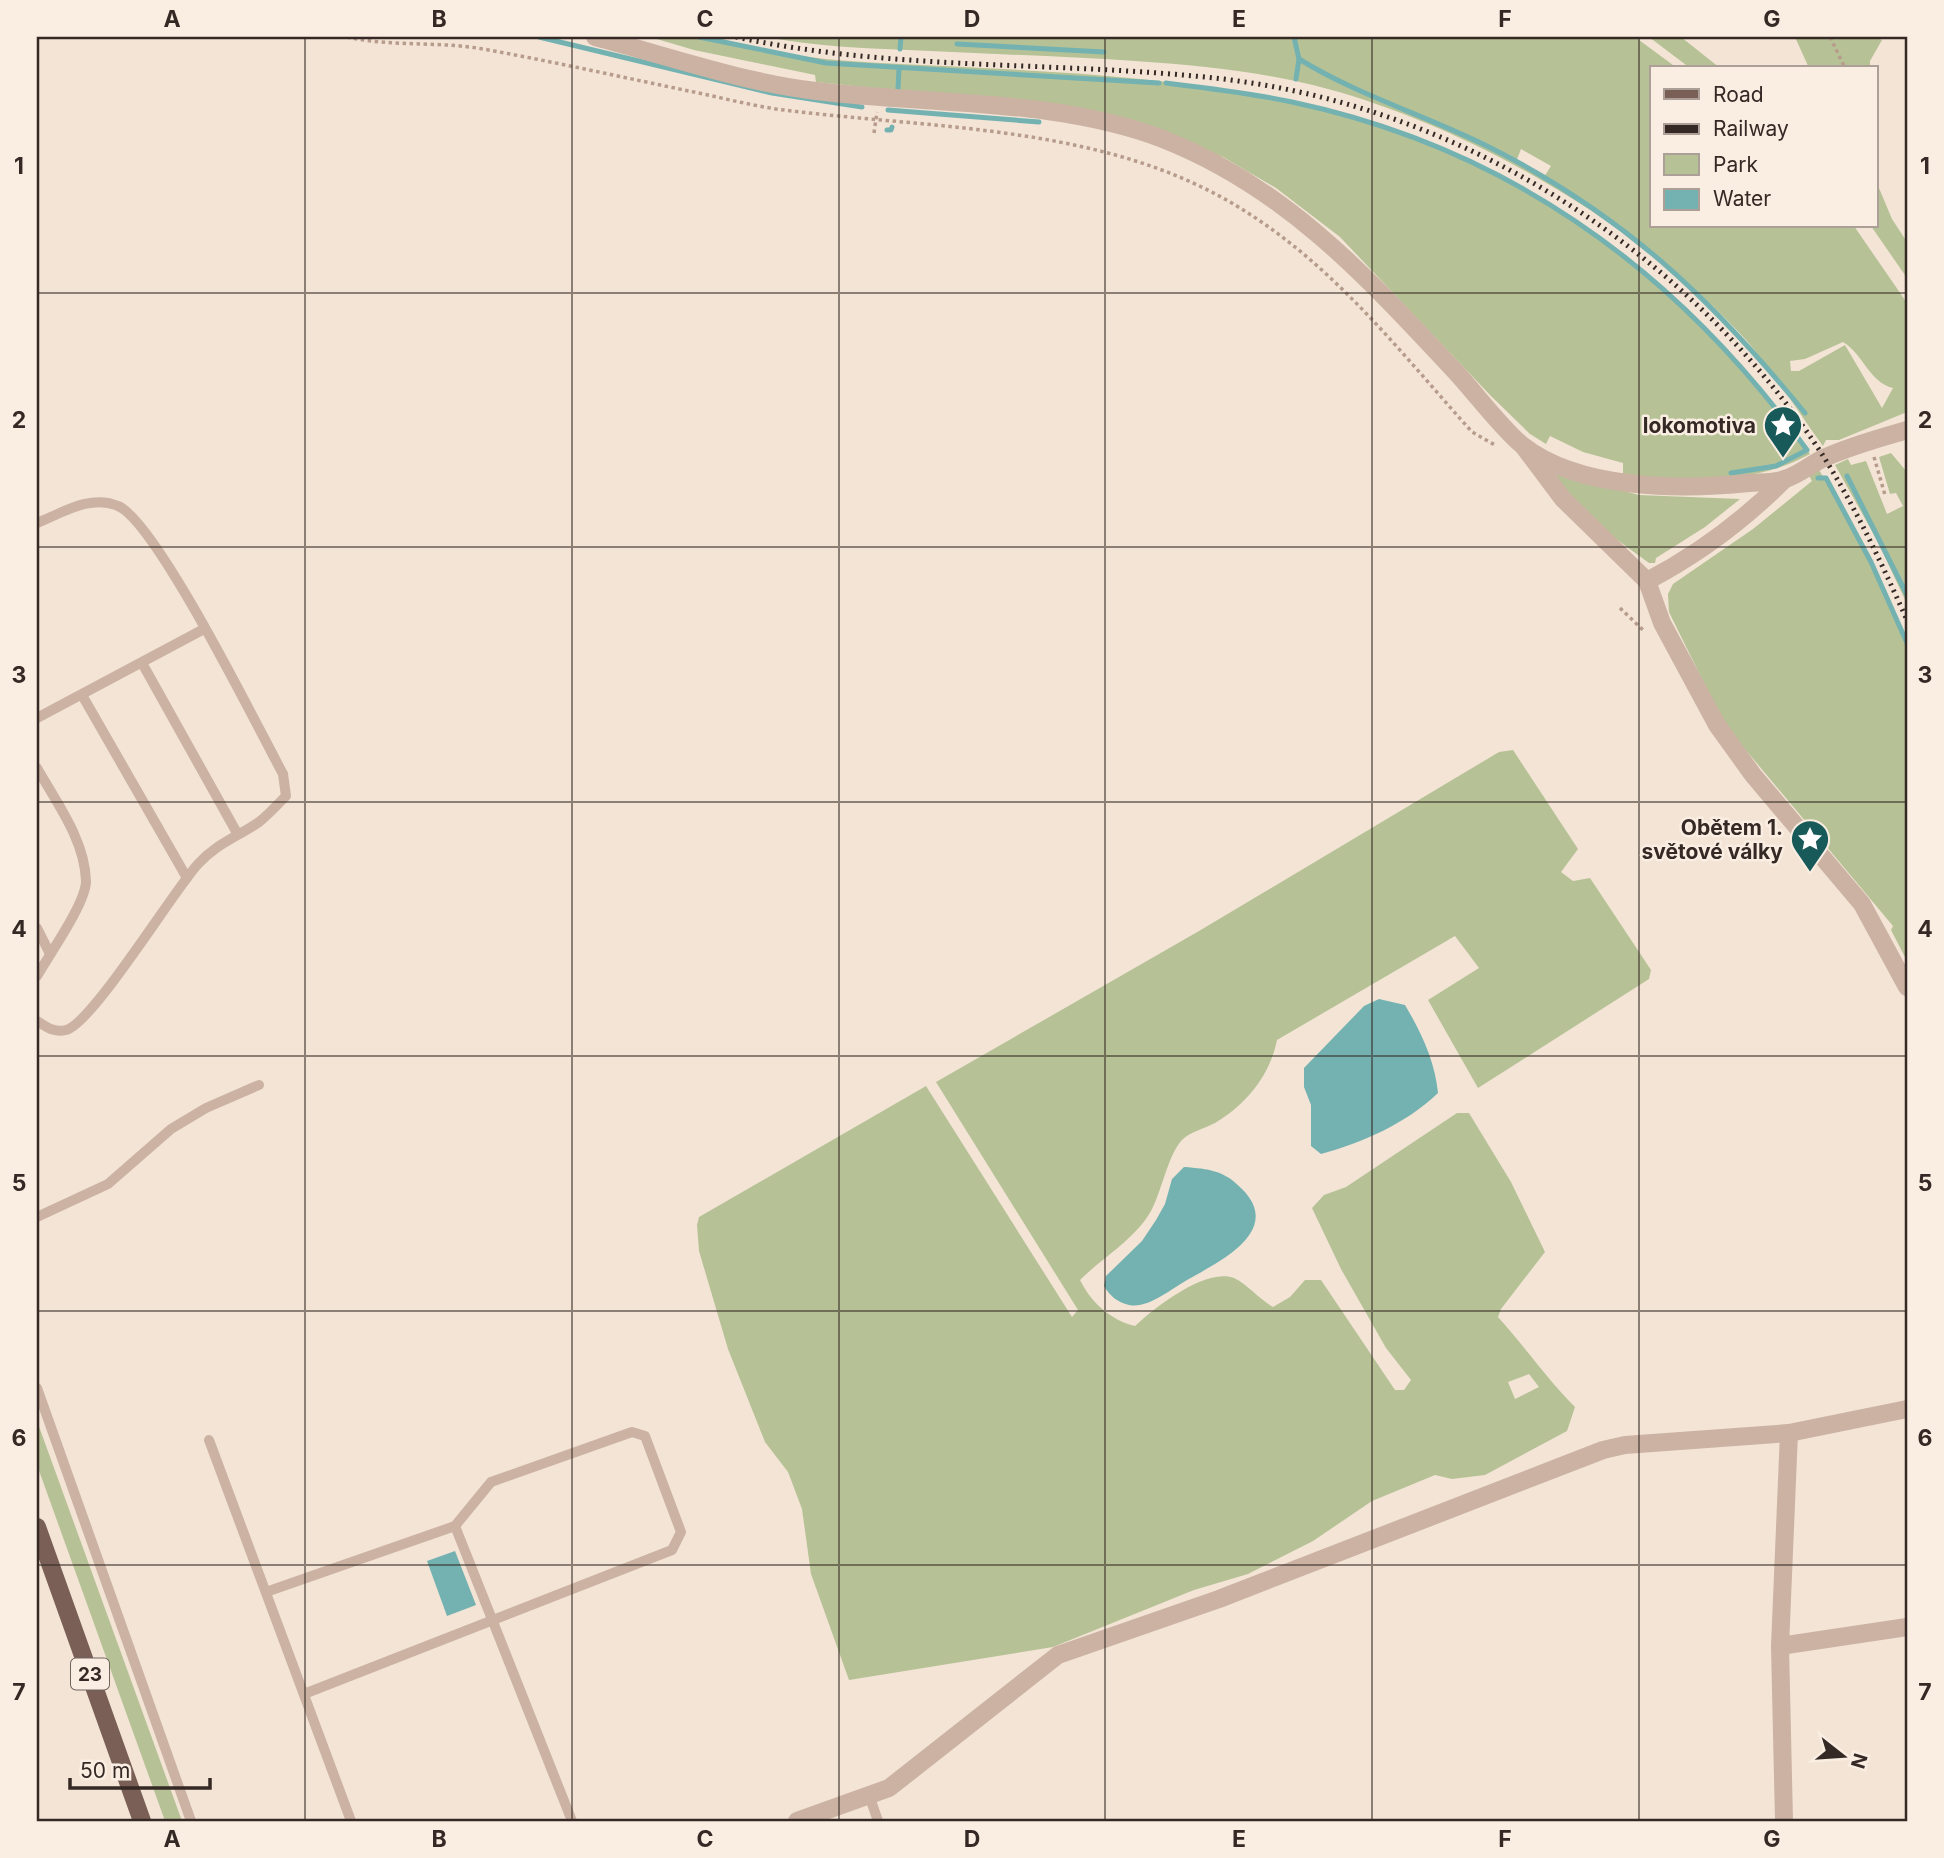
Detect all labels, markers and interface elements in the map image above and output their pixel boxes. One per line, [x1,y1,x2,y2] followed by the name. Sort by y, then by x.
[163,5,181,33] text: A
[431,5,447,33] text: B
[696,5,714,33] text: C
[964,5,980,33] text: D
[1232,5,1246,33] text: E
[1498,5,1512,33] text: F
[1763,5,1781,33] text: G
[1650,66,1878,228] legend
[1713,82,1764,107] text: Road
[1713,116,1789,141] text: Railway
[14,152,24,180] text: 1
[1713,152,1758,177] text: Park
[1920,152,1930,180] text: 1
[1713,186,1771,211] text: Water
[1762,404,1804,459] place icon: lokomotiva
[12,406,26,434] text: 2
[1918,406,1932,434] text: 2
[1643,413,1756,438] place label: lokomotiva
[12,661,26,689] text: 3
[1918,661,1932,689] text: 3
[1642,815,1783,864] place label: Obětem 1. světové války
[1789,818,1831,873] place icon: Obětem 1. světové války
[11,915,27,943] text: 4
[1917,915,1933,943] text: 4
[12,1169,26,1197] text: 5
[1918,1169,1932,1197] text: 5
[12,1424,26,1452] text: 6
[1918,1424,1932,1452] text: 6
[71,1658,109,1690] road number: 23
[12,1678,26,1706] text: 7
[1918,1678,1932,1706] text: 7
[1808,1722,1878,1792] north arrow
[70,1746,210,1790] scale bar
[1846,1751,1872,1771] text: N
[80,1758,130,1783] text: 50 m
[163,1825,181,1853] text: A
[431,1825,447,1853] text: B
[696,1825,714,1853] text: C
[964,1825,980,1853] text: D
[1232,1825,1246,1853] text: E
[1498,1825,1512,1853] text: F
[1763,1825,1781,1853] text: G

